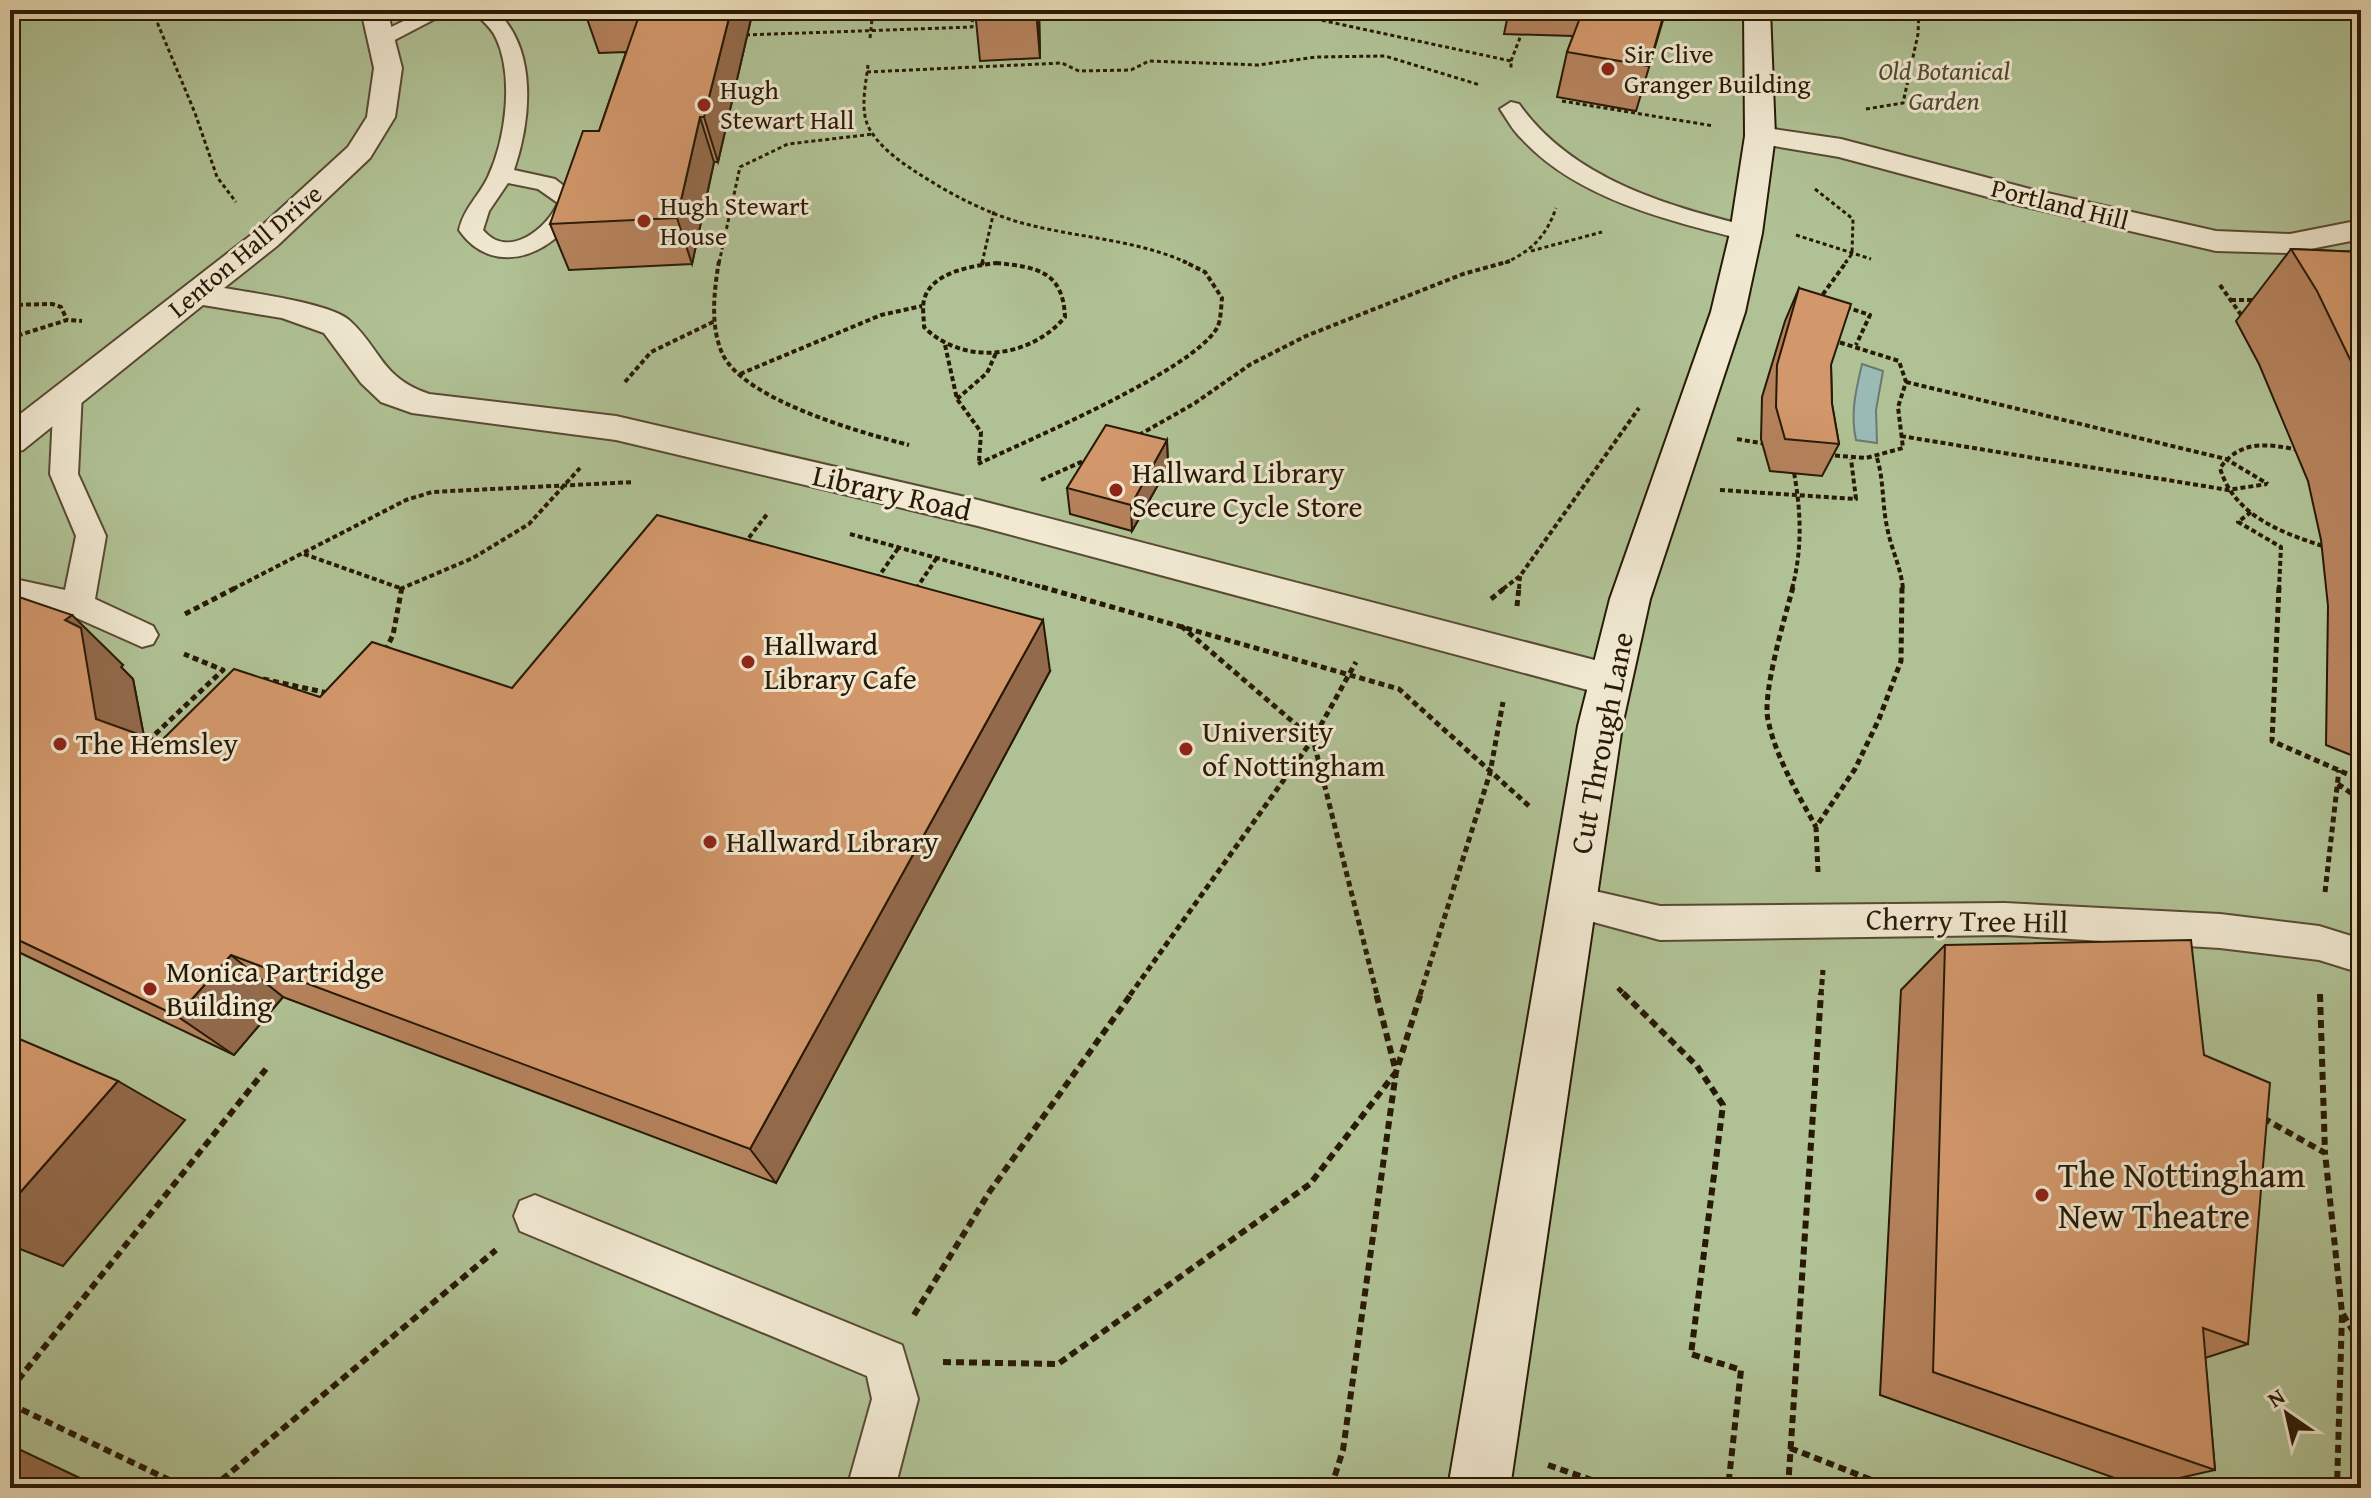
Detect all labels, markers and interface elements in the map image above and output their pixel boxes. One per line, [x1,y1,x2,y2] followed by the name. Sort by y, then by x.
[1624,34,1810,103] place label: Sir Clive Granger Building
[1878,51,2010,120] park label: Old Botanical Garden
[1599,60,1617,78] marker: Sir Clive Granger Building
[720,70,854,139] place label: Hugh Stewart Hall
[695,96,713,114] marker: Hugh Stewart Hall
[1987,168,2133,239] street label: Portland Hill
[159,174,330,327] street label: Lenton Hall Drive
[660,186,809,255] place label: Hugh Stewart House
[635,212,653,230] marker: Hugh Stewart House
[1132,450,1363,528] place label: Hallward Library Secure Cycle Store
[809,452,976,532] street label: Library Road
[1107,481,1125,499] marker: Hallward Library Secure Cycle Store
[764,622,917,700] place label: Hallward Library Cafe
[1558,628,1644,857] street label: Cut Through Lane
[739,653,757,671] marker: Hallward Library Cafe
[1202,709,1386,787] place label: University of Nottingham
[76,721,238,765] place label: The Hemsley
[51,735,69,753] marker: The Hemsley
[1177,740,1195,758] marker: University of Nottingham
[726,819,939,863] place label: Hallward Library
[701,833,719,851] marker: Hallward Library
[1866,896,2068,944] street label: Cherry Tree Hill
[166,949,384,1027] place label: Monica Partridge Building
[141,980,159,998] marker: Monica Partridge Building
[2058,1147,2305,1241] place label: The Nottingham New Theatre
[2033,1186,2051,1204] marker: The Nottingham New Theatre
[2247,1374,2327,1454] north arrow
[2261,1380,2291,1415] text: N

